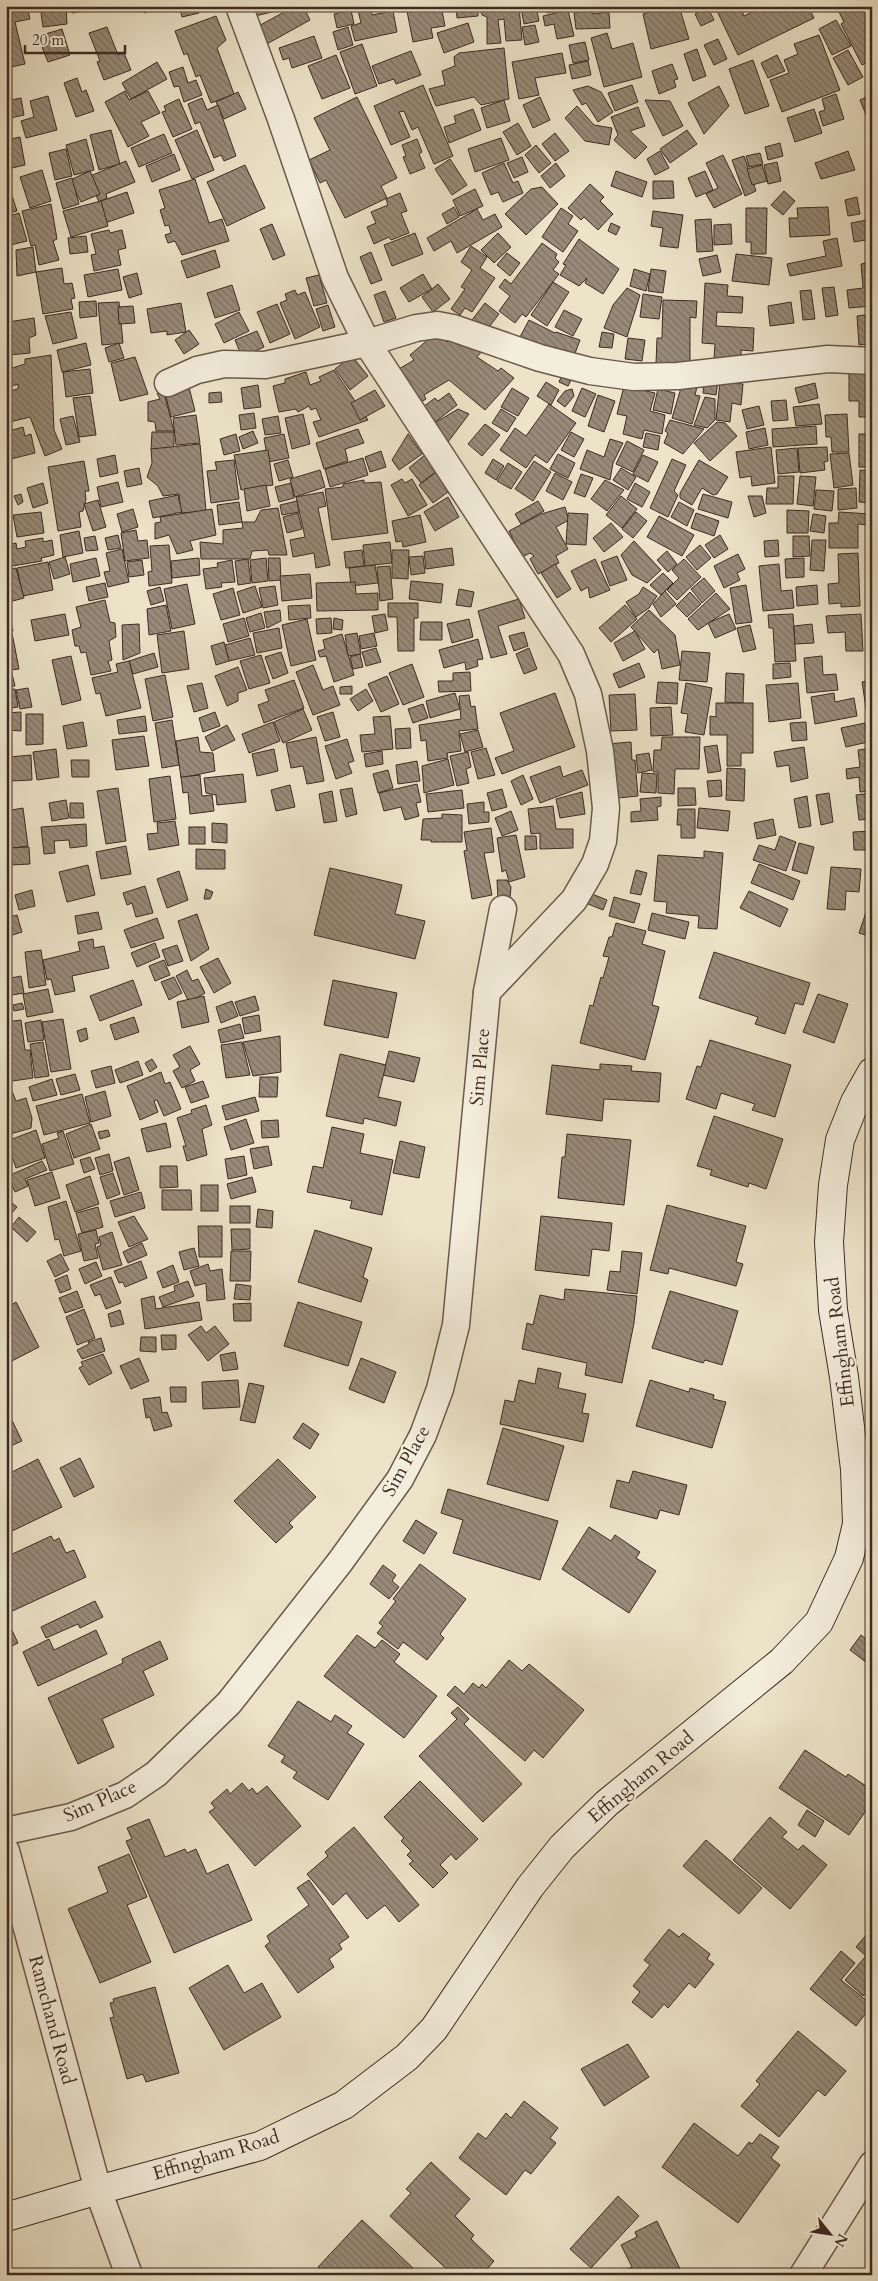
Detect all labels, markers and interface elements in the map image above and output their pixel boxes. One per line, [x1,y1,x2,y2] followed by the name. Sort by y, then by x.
[25,22,125,54] scale bar
[32,30,64,50] text: 20 m
[464,1027,496,1107] street label: Sim Place
[819,1275,861,1409] street label: Effingham Road
[376,1421,436,1501] street label: Sim Place
[582,1725,700,1829] street label: Effingham Road
[59,1773,141,1829] street label: Sim Place
[22,1953,82,2087] street label: Ramchand Road
[149,2123,283,2187] street label: Effingham Road
[806,2208,856,2258] north arrow
[830,2230,852,2250] text: N

